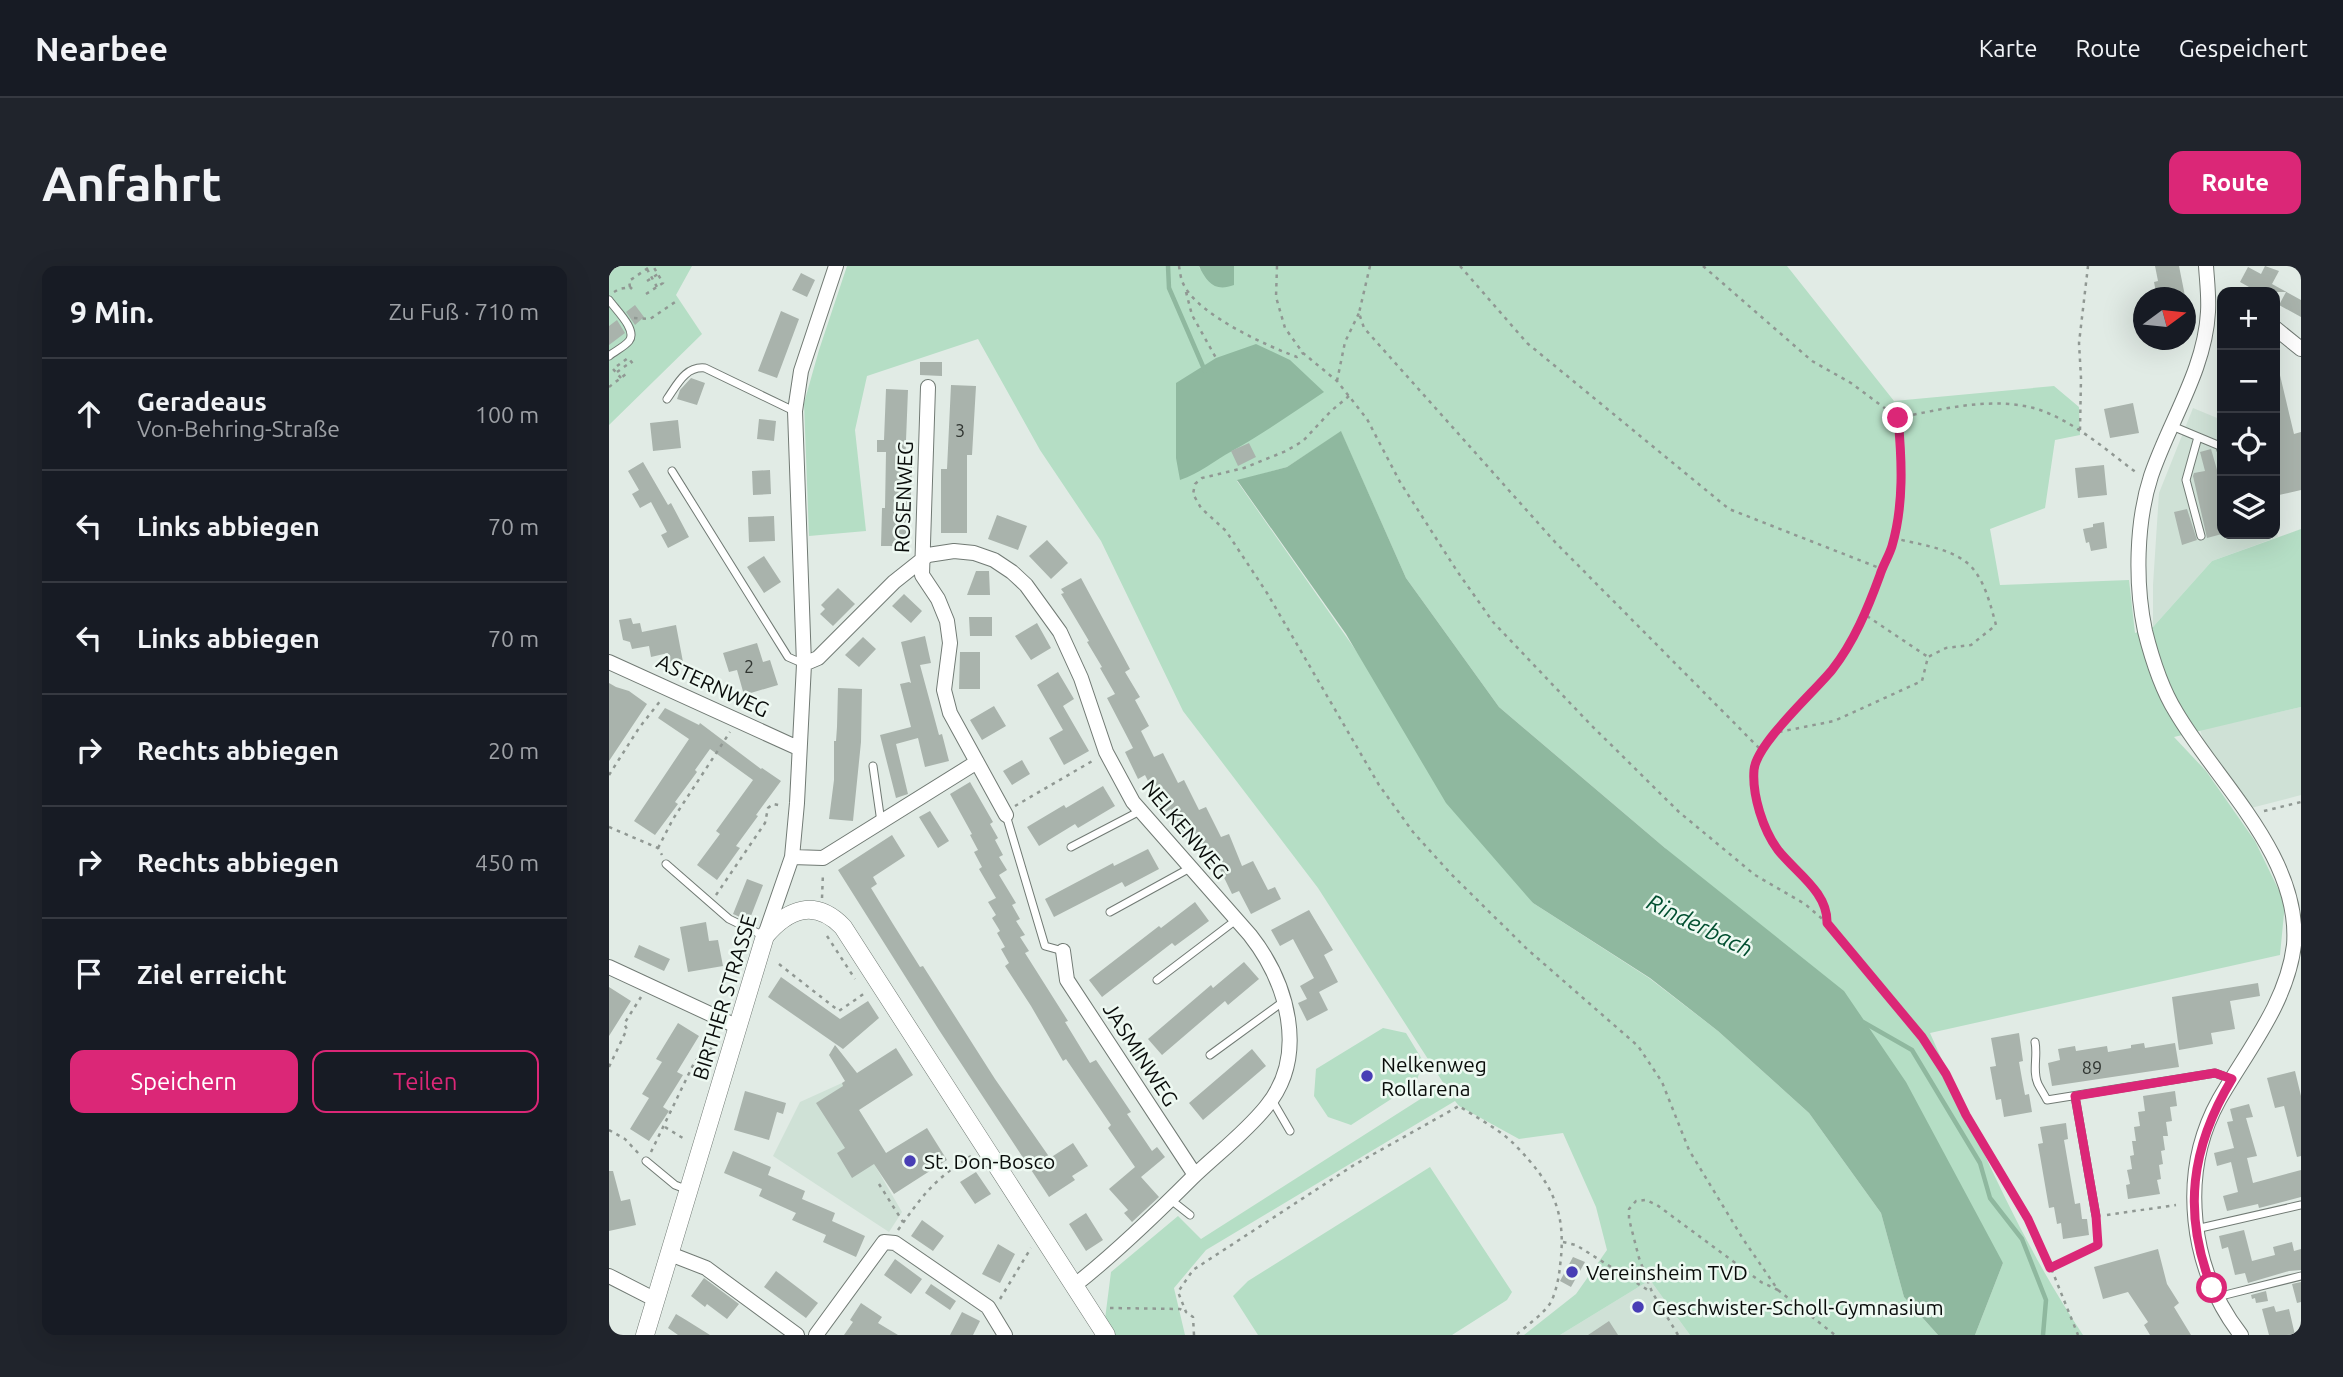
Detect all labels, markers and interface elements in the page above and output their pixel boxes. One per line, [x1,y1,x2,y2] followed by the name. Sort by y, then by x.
[35,30,168,67] text: Nearbee
[1979,35,2037,62] text: Karte
[2075,35,2141,62] text: Route
[2179,35,2308,62] text: Gespeichert
[2169,151,2301,214] button: Route
[42,155,222,210] text: Anfahrt
[2133,287,2196,350] north arrow
[2217,287,2280,539] map controls
[2217,287,2280,350] button: +
[70,295,154,329] text: 9 Min.
[389,299,539,324] text: Zu Fuß · 710 m
[2217,350,2280,413] button: −
[137,387,267,416] text: Geradeaus
[70,395,108,433] icon: ahead
[475,402,539,427] text: 100 m
[1882,402,1913,433] route end
[2217,413,2280,476] button: locate
[137,416,340,441] text: Von-Behring-Straße
[955,420,965,440] house number: 3
[889,441,917,553] street label: ROSENWEG
[2217,476,2280,539] button: layers
[70,507,108,545] icon: left
[137,512,320,541] text: Links abbiegen
[488,514,539,539] text: 70 m
[70,619,108,657] icon: left
[137,624,320,653] text: Links abbiegen
[488,626,539,651] text: 70 m
[653,648,773,722] street label: ASTERNWEG
[744,656,754,676] house number: 2
[70,731,108,769] icon: right
[137,736,339,765] text: Rechts abbiegen
[488,738,539,763] text: 20 m
[1138,775,1234,883] street label: NELKENWEG
[70,843,108,881] icon: right
[137,848,339,877] text: Rechts abbiegen
[475,850,539,875] text: 450 m
[1643,889,1757,961] water label: Rinderbach
[687,911,761,1083] street label: BIRTHER STRASSE
[70,955,108,993] icon: arrive
[137,960,287,989] text: Ziel erreicht
[1099,998,1183,1110] street label: JASMINWEG
[70,1050,298,1113] button: Speichern
[312,1050,539,1113] button: Teilen
[1381,1052,1487,1100] place label: Nelkenweg Rollarena
[2082,1057,2102,1077] house number: 89
[1359,1068,1375,1084] marker: Nelkenweg Rollarena
[924,1149,1055,1173] place label: St. Don-Bosco
[902,1153,918,1169] marker: St. Don-Bosco
[1586,1260,1748,1284] place label: Vereinsheim TVD
[1564,1264,1580,1280] marker: Vereinsheim TVD
[2196,1272,2227,1303] route start
[1652,1295,1944,1319] place label: Geschwister-Scholl-Gymnasium
[1630,1299,1646,1315] marker: Geschwister-Scholl-Gymnasium

